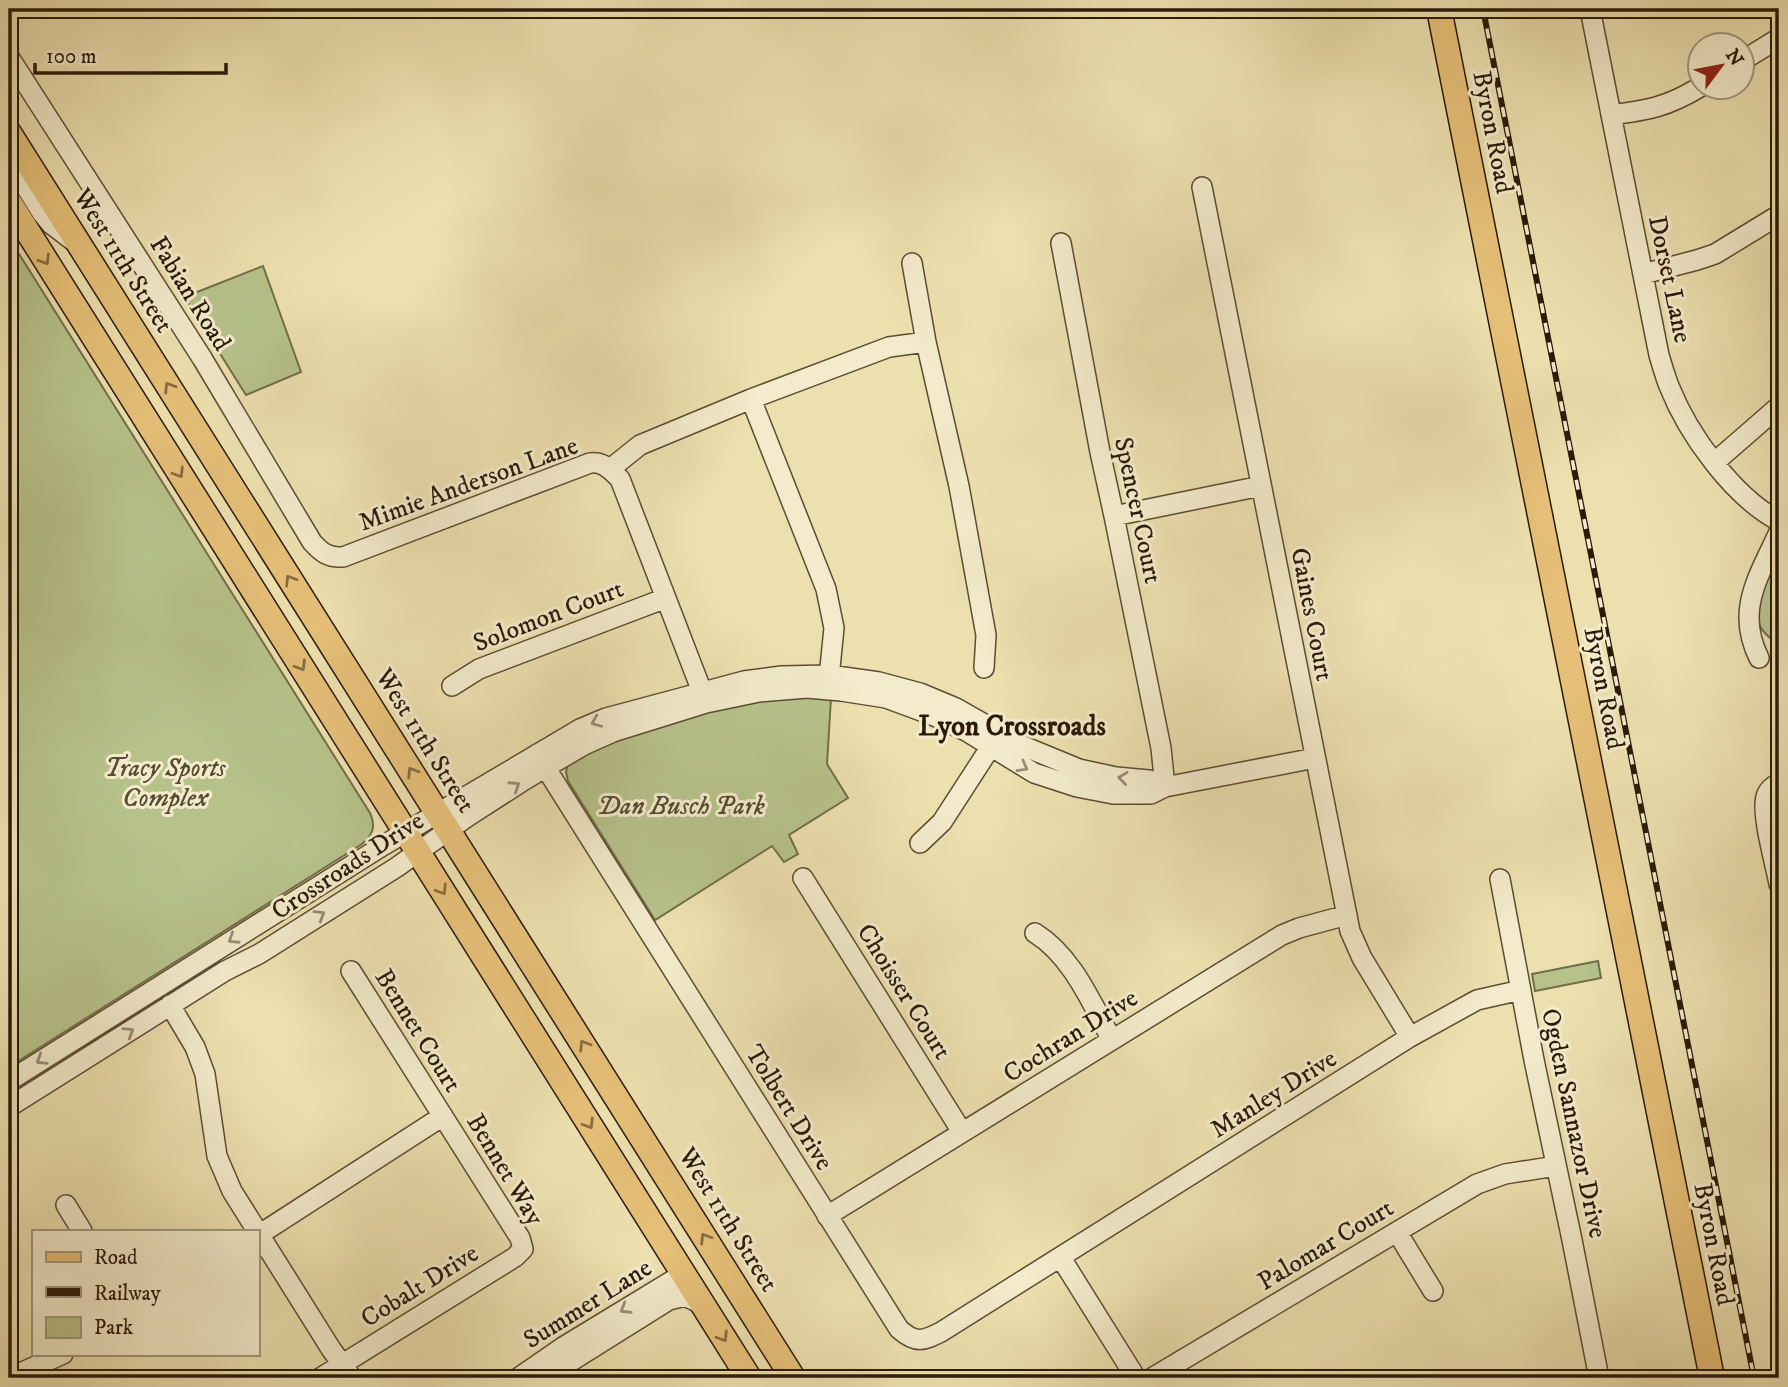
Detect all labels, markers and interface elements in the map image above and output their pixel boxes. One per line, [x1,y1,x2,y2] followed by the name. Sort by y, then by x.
[35,32,226,76] scale bar
[1686,32,1756,102] north arrow
[46,44,97,70] text: 100 m
[1720,45,1748,71] text: N
[1464,68,1521,196] street label: Byron Road
[65,182,180,339] street label: West 11th Street
[1640,213,1699,346] street label: Dorset Lane
[142,230,238,357] street label: Fabian Road
[37,252,50,265] one-way arrow
[165,382,178,395] one-way arrow
[354,429,583,539] street label: Mimie Anderson Lane
[1106,434,1169,586] street label: Spencer Court
[171,465,184,478] one-way arrow
[1282,545,1341,684] street label: Gaines Court
[469,573,628,660] street label: Solomon Court
[286,574,299,587] one-way arrow
[1575,624,1632,752] street label: Byron Road
[292,658,305,671] one-way arrow
[367,662,482,819] street label: West 11th Street
[918,709,1107,744] district label: Lyon Crossroads
[590,714,602,728] one-way arrow
[104,752,227,815] park label: Tracy Sports Complex
[1016,759,1029,772] one-way arrow
[407,767,420,780] one-way arrow
[1117,770,1128,785] one-way arrow
[507,781,520,794] one-way arrow
[597,790,765,823] park label: Dan Busch Park
[265,805,430,928] street label: Crossroads Drive
[433,882,446,895] one-way arrow
[312,911,325,924] one-way arrow
[849,918,959,1066] street label: Choisser Court
[228,930,241,943] one-way arrow
[367,963,469,1099] street label: Bennet Court
[997,982,1144,1091] street label: Cochran Drive
[1533,1006,1614,1241] street label: Ogden Sannazor Drive
[121,1027,134,1040] one-way arrow
[737,1039,840,1177] street label: Tolbert Drive
[579,1040,592,1053] one-way arrow
[1205,1042,1343,1146] street label: Manley Drive
[36,1052,49,1065] one-way arrow
[459,1108,551,1232] street label: Bennet Way
[581,1116,594,1129] one-way arrow
[670,1141,785,1298] street label: West 11th Street
[1685,1180,1742,1308] street label: Byron Road
[1252,1192,1400,1299] street label: Palomar Court
[32,1230,259,1356] legend
[700,1232,713,1245] one-way arrow
[355,1237,485,1335] street label: Cobalt Drive
[94,1245,138,1271] text: Road
[517,1252,658,1357] street label: Summer Lane
[94,1281,162,1307] text: Railway
[619,1301,632,1314] one-way arrow
[94,1315,134,1341] text: Park
[715,1330,728,1343] one-way arrow

